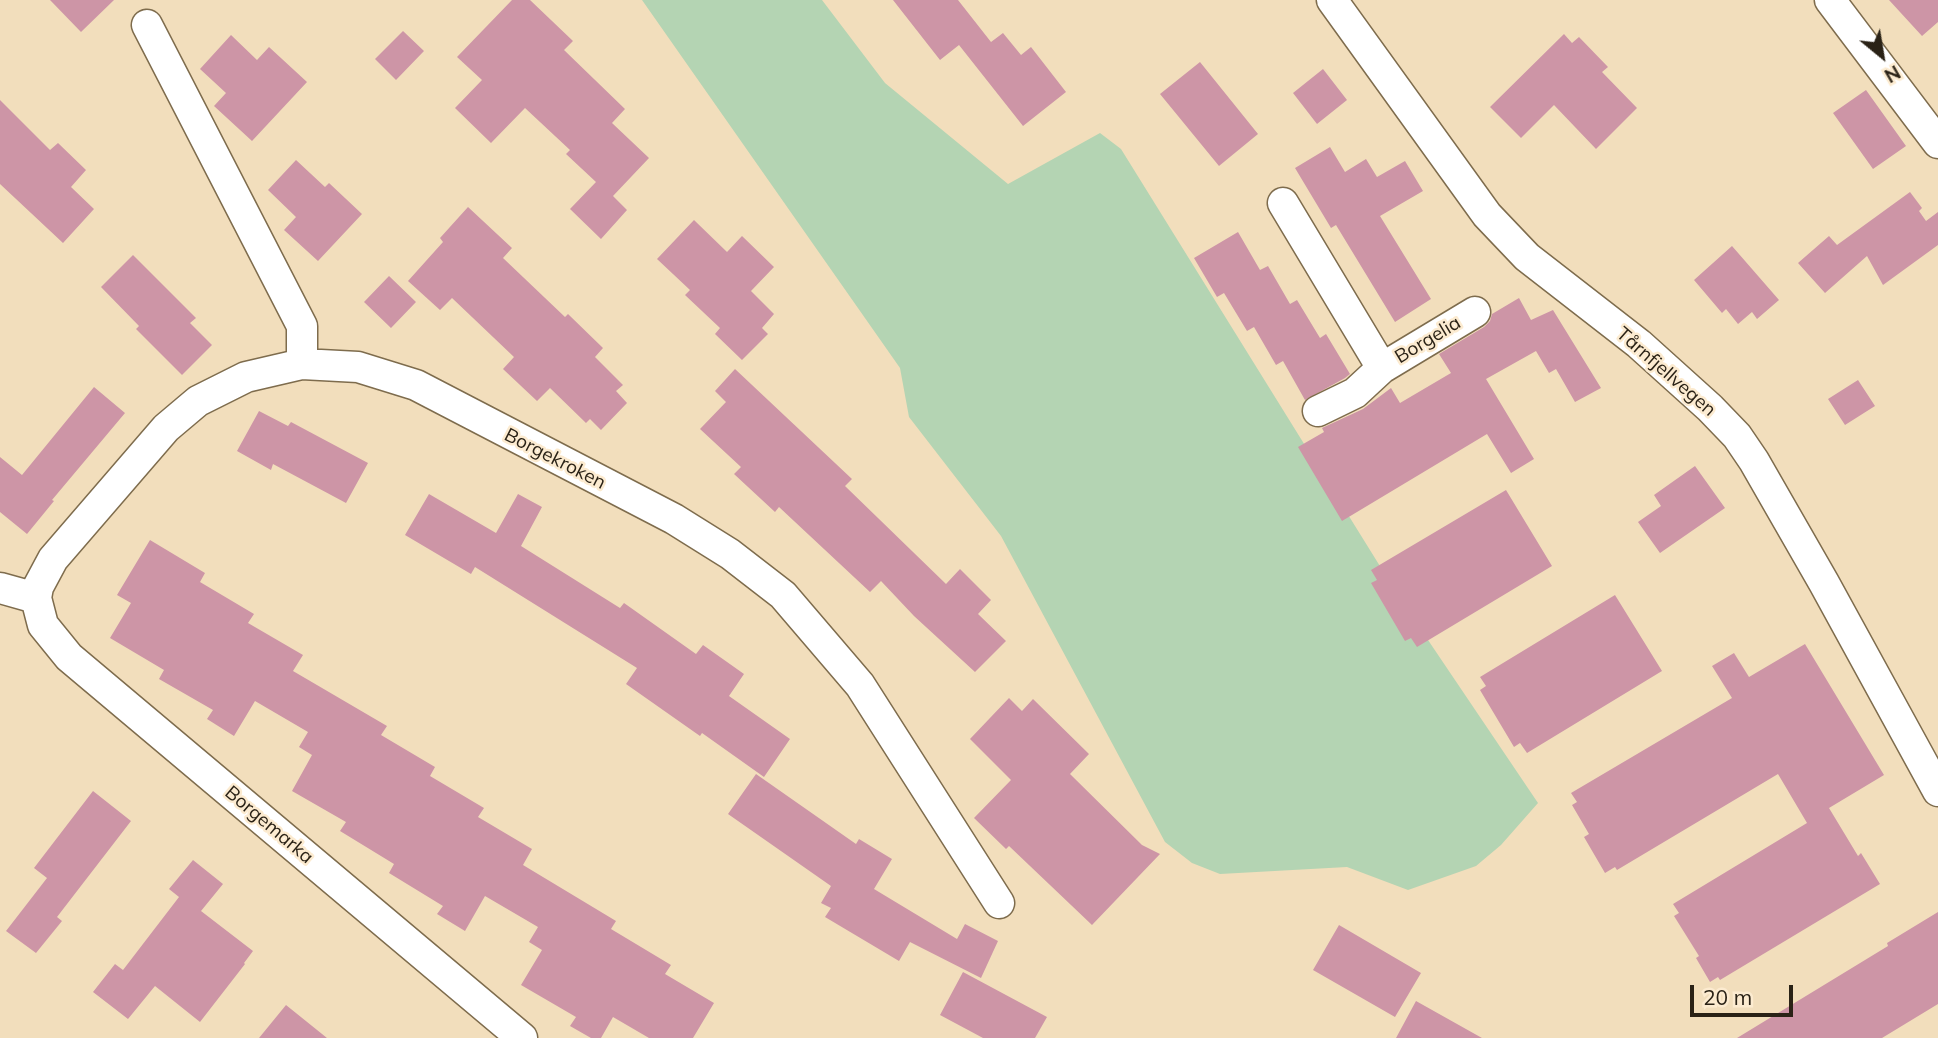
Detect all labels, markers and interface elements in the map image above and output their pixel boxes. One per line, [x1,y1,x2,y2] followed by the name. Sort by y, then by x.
[1847,21,1917,91] north arrow
[1880,60,1905,88] text: N
[1391,311,1465,369] street label: Borgelia
[1612,323,1720,421] street label: Tårnfjellvegen
[500,424,610,494] street label: Borgekroken
[220,781,318,869] street label: Borgemarka
[1693,972,1796,1016] scale bar
[1703,984,1752,1010] text: 20 m

